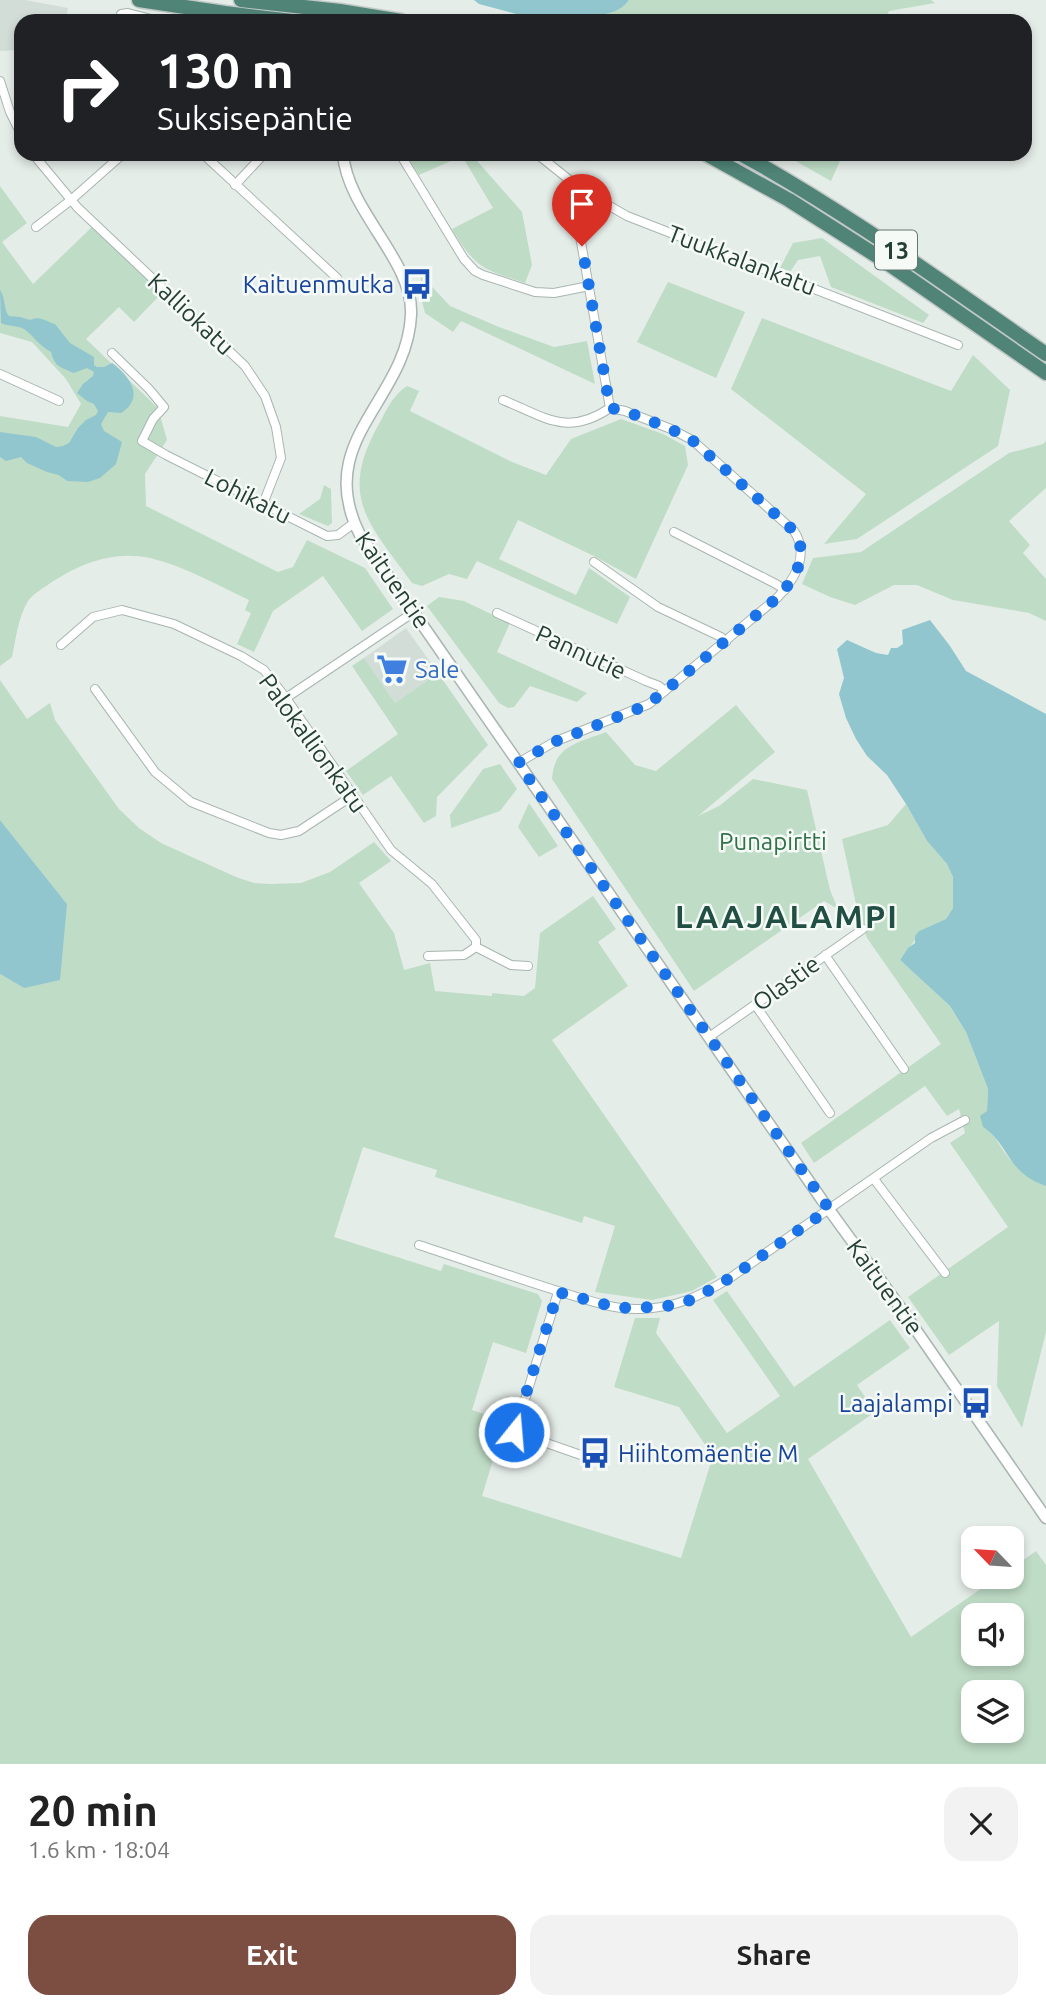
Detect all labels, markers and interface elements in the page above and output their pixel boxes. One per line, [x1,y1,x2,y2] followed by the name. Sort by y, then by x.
[42,42,133,133] icon: right
[157,42,294,97] text: 130 m
[157,100,353,136] text: Suksisepäntie
[552,174,612,246] pin
[563,185,601,223] icon: arrive
[664,219,820,301] street label: Tuukkalankatu
[875,230,917,270] road number: 13
[400,267,434,301] bus stop icon: Kaituenmutka
[143,268,239,360] street label: Kalliokatu
[243,271,394,298] place label: Kaituenmutka
[200,463,296,529] street label: Lohikatu
[350,527,436,633] street label: Kaituentie
[532,619,630,685] street label: Pannutie
[375,652,409,686] supermarket icon: Sale
[415,656,459,683] place label: Sale
[254,668,372,818] street label: Palokallionkatu
[719,828,827,855] park label: Punapirtti
[675,898,899,934] district label: LAAJALAMPI
[747,950,825,1016] street label: Olastie
[841,1234,929,1340] street label: Kaituentie
[959,1386,993,1420] bus stop icon: Laajalampi
[839,1390,953,1417] place label: Laajalampi
[477,1395,551,1469] position arrow
[578,1436,612,1470] bus stop icon: Hiihtomäentie M
[618,1440,798,1467] place label: Hiihtomäentie M
[961,1526,1024,1589] north arrow
[961,1526,1024,1743] map controls
[961,1603,1024,1666] button: sound
[961,1680,1024,1743] button: layers
[28,1787,158,1834] text: 20 min
[944,1787,1018,1861] button: close
[28,1837,170,1862] text: 1.6 km · 18:04
[28,1915,516,1995] button: Exit
[530,1915,1018,1995] button: Share

